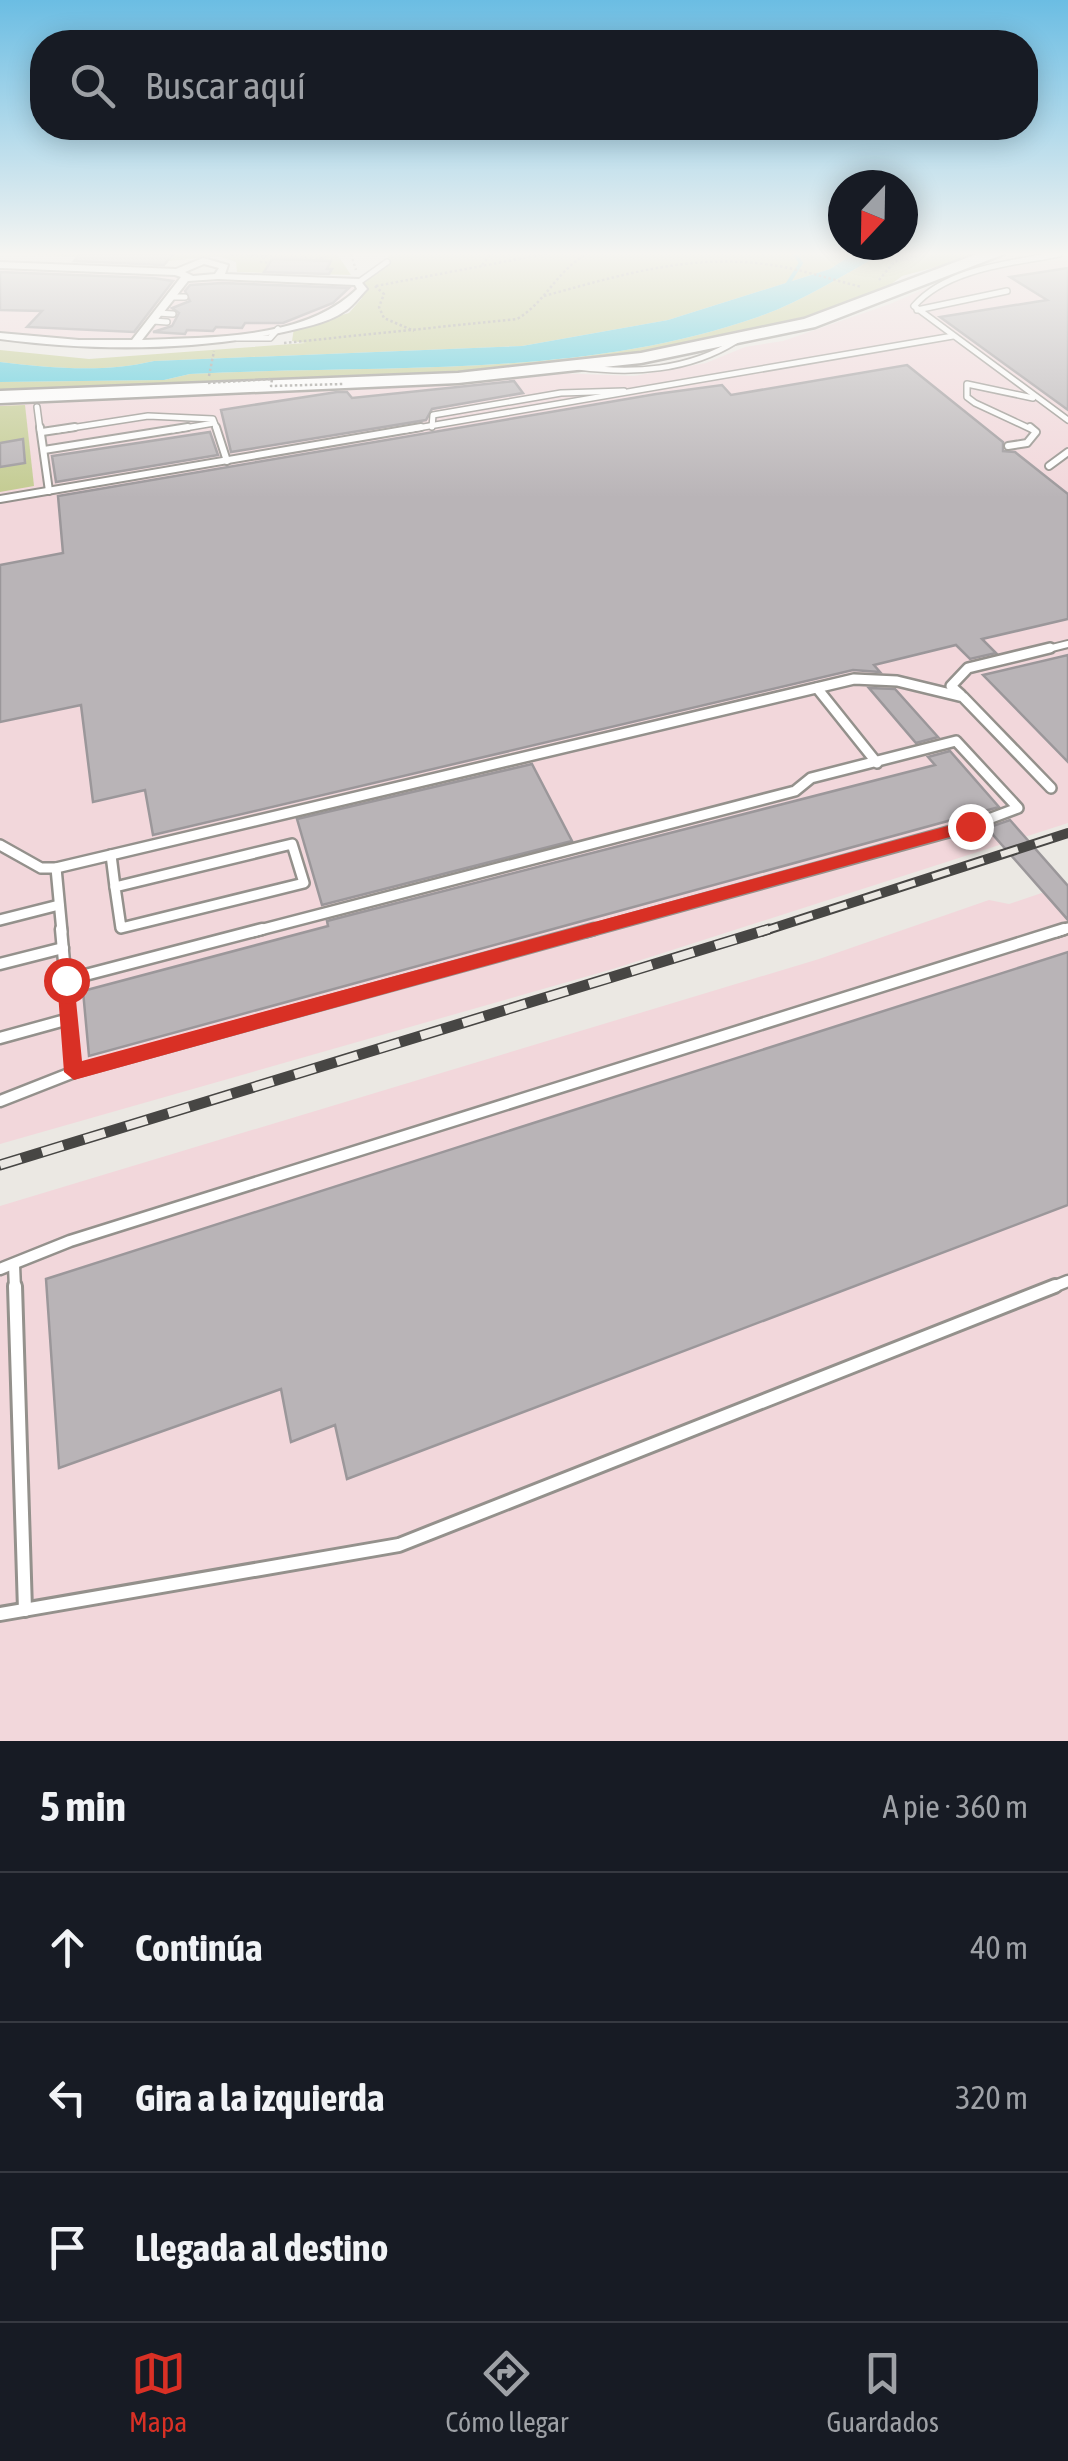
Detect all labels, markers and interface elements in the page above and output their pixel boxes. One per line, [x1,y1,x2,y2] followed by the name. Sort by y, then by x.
[30,30,1038,140] search box
[65,58,120,113] icon: search
[145,64,306,107] text: Buscar aquí
[828,170,918,260] north arrow
[948,804,994,850] route end
[44,958,90,1004] route start
[40,1782,126,1830] text: 5 min
[883,1788,1028,1825] text: A pie · 360 m
[40,1920,95,1975] icon: ahead
[135,1926,263,1969] text: Continúa
[970,1929,1028,1966] text: 40 m
[40,2070,95,2125] icon: left
[135,2076,384,2119] text: Gira a la izquierda
[955,2079,1028,2116] text: 320 m
[40,2220,95,2275] icon: arrive
[135,2226,388,2269] text: Llegada al destino
[129,2346,187,2438] tab: Mapa
[445,2346,568,2438] tab: Cómo llegar
[827,2346,939,2438] tab: Guardados

